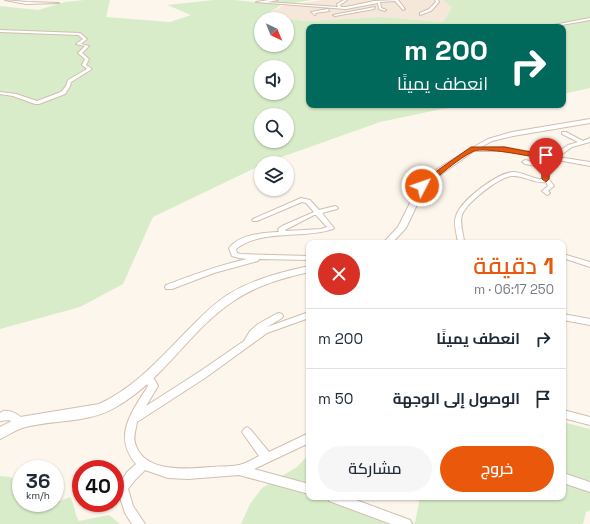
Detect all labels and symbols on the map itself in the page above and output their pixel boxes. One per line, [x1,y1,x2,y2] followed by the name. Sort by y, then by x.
[254,12,294,52] north arrow
[529,138,563,179] pin
[401,165,443,207] position arrow
[72,460,124,512] speed limit sign: 40

